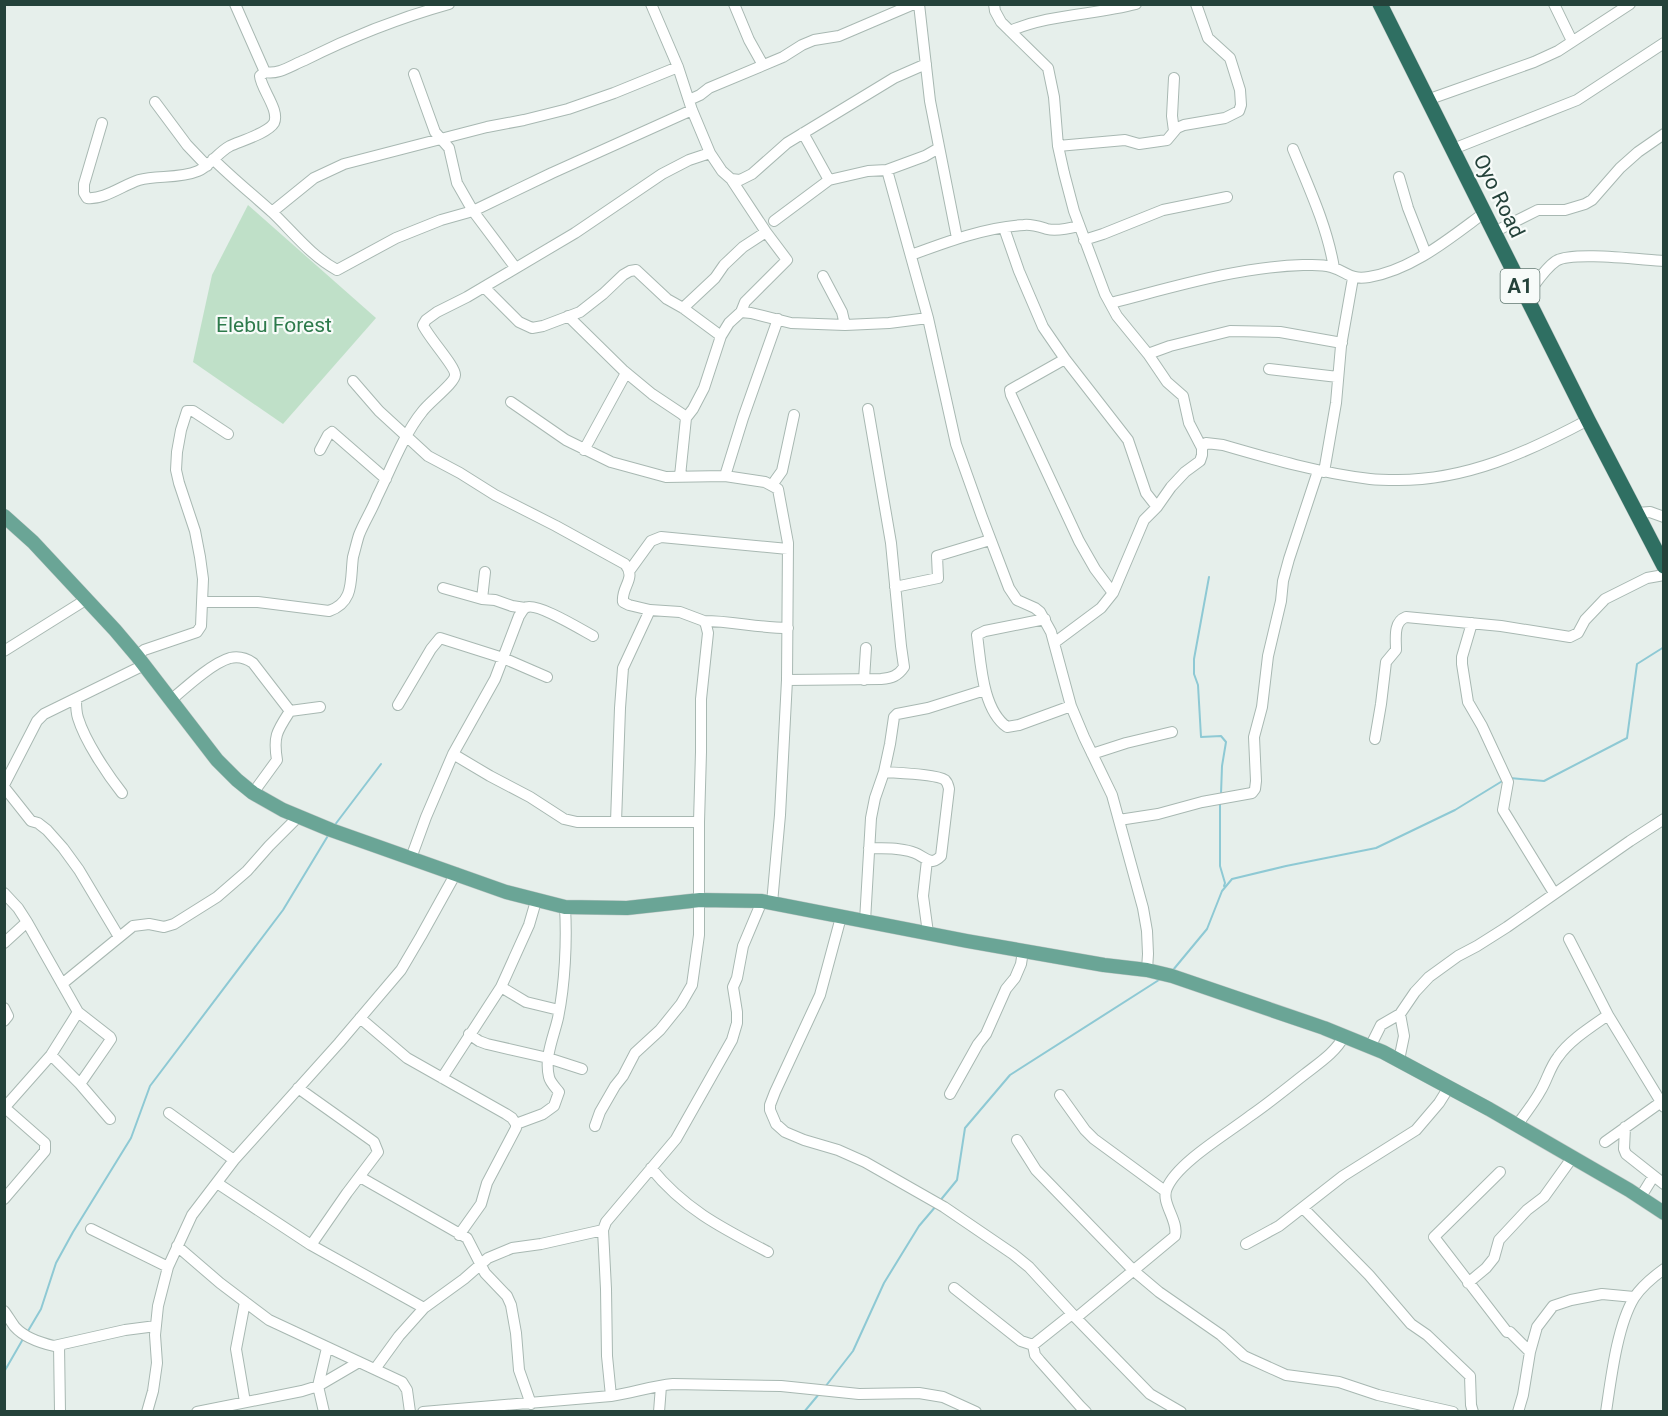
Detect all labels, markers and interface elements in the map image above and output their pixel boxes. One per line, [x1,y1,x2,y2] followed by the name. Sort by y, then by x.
[1469,150,1529,242] street label: Oyo Road
[1500,269,1540,303] road number: A1
[216,313,332,337] park label: Elebu Forest

